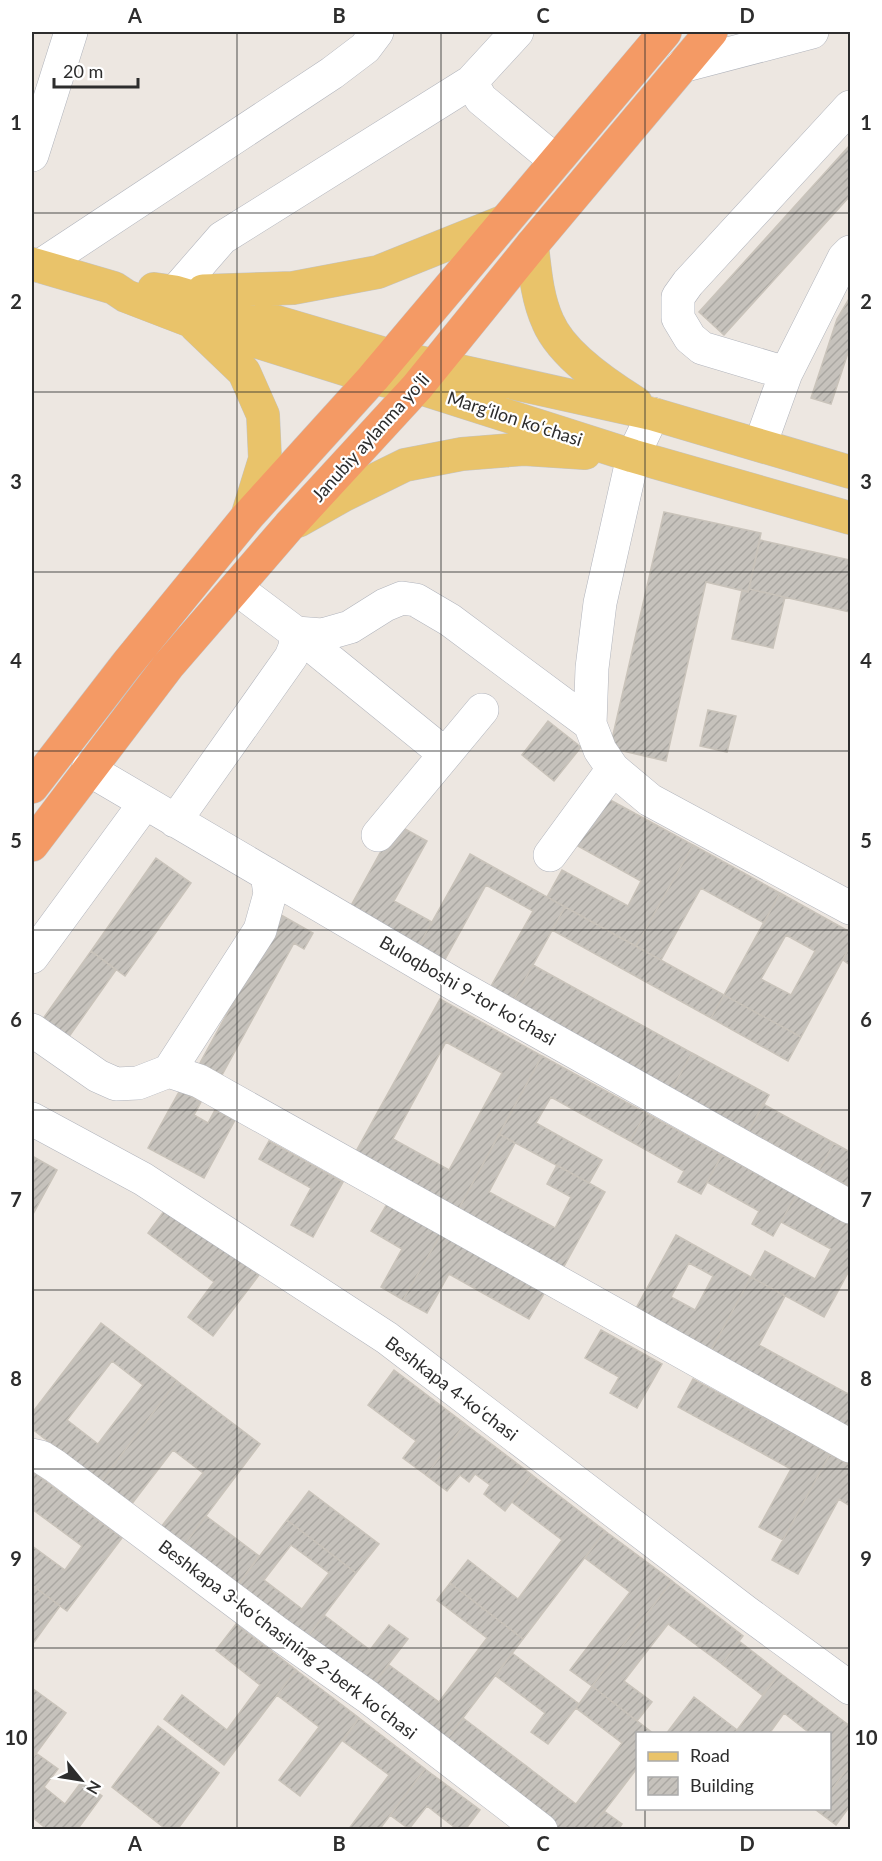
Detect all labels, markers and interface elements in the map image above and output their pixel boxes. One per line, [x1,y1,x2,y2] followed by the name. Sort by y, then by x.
[127,3,142,27] text: A
[332,3,346,27] text: B
[536,3,550,27] text: C
[739,3,755,27] text: D
[54,51,138,89] scale bar
[63,60,103,82] text: 20 m
[10,110,22,134] text: 1
[860,110,872,134] text: 1
[10,289,22,313] text: 2
[860,289,872,313] text: 2
[307,368,433,506] street label: Janubiy aylanma yoʻli
[445,386,585,450] street label: Margʻilon koʻchasi
[10,469,22,493] text: 3
[860,469,872,493] text: 3
[10,648,22,672] text: 4
[860,648,872,672] text: 4
[10,828,22,852] text: 5
[860,828,872,852] text: 5
[376,930,560,1050] street label: Buloqboshi 9-tor koʻchasi
[10,1007,22,1031] text: 6
[860,1007,872,1031] text: 6
[10,1187,22,1211] text: 7
[860,1187,872,1211] text: 7
[381,1331,523,1445] street label: Beshkapa 4-koʻchasi
[10,1366,22,1390] text: 8
[860,1366,872,1390] text: 8
[154,1535,422,1743] street label: Beshkapa 3-koʻchasining 2-berk koʻchasi
[10,1546,22,1570] text: 9
[860,1546,872,1570] text: 9
[4,1725,28,1749] text: 10
[854,1725,878,1749] text: 10
[636,1732,831,1810] legend
[690,1744,730,1766] text: Road
[51,1750,111,1810] north arrow
[690,1774,754,1796] text: Building
[83,1778,106,1798] text: N
[127,1831,142,1855] text: A
[332,1831,346,1855] text: B
[536,1831,550,1855] text: C
[739,1831,755,1855] text: D

